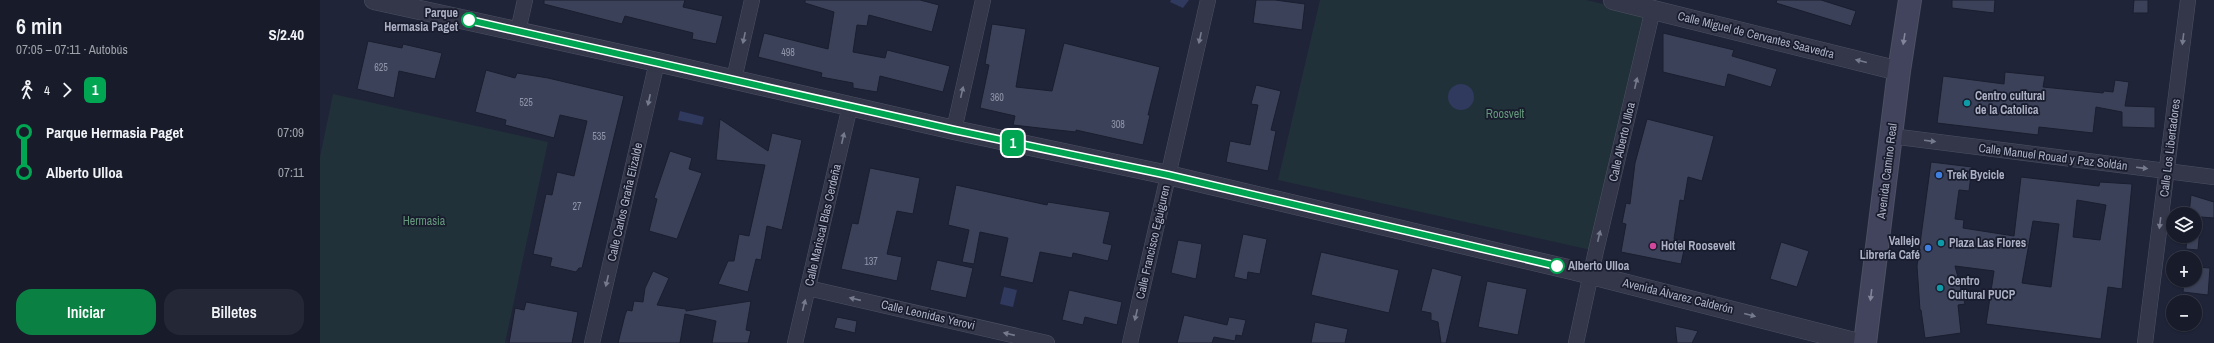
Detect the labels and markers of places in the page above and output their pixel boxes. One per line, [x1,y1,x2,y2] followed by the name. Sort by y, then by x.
[384,5,459,35] place label: Parque Hermasia Paget
[461,12,477,28] marker: Parque Hermasia Paget
[1975,88,2045,118] place label: Centro cultural de la Catolica
[1962,98,1972,108] marker: Centro cultural de la Catolica
[1947,167,2005,183] place label: Trek Bycicle
[1934,170,1944,180] marker: Trek Bycicle
[1860,233,1921,263] place label: Vallejo Librería Café
[1949,235,2027,251] place label: Plaza Las Flores
[1661,238,1736,254] place label: Hotel Roosevelt
[1936,238,1946,248] marker: Plaza Las Flores
[1648,241,1658,251] marker: Hotel Roosevelt
[1923,243,1933,253] marker: Vallejo Librería Café
[1549,258,1565,274] marker: Alberto Ulloa
[1568,258,1630,274] place label: Alberto Ulloa
[1948,273,2016,303] place label: Centro Cultural PUCP
[1935,283,1945,293] marker: Centro Cultural PUCP

